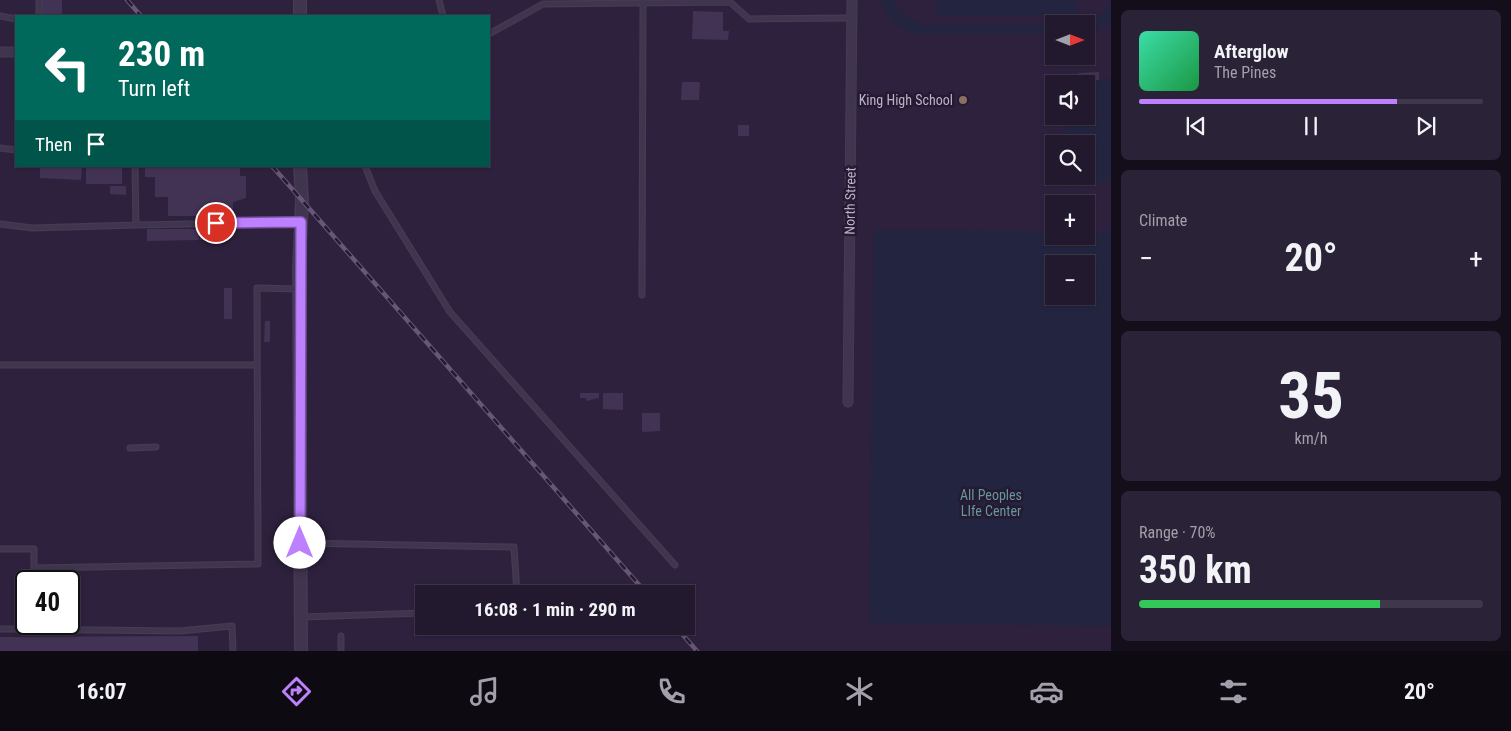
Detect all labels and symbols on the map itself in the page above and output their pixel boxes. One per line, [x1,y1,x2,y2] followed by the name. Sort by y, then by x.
[1045,15,1095,65] north arrow
[859,92,953,108] place label: King High School
[957,94,969,106] marker: King High School
[841,167,859,235] street label: North Street
[195,202,237,244] pin
[960,487,1022,519] park label: All Peoples LIfe Center
[273,516,325,568] position arrow
[15,570,80,635] speed limit sign: 40

